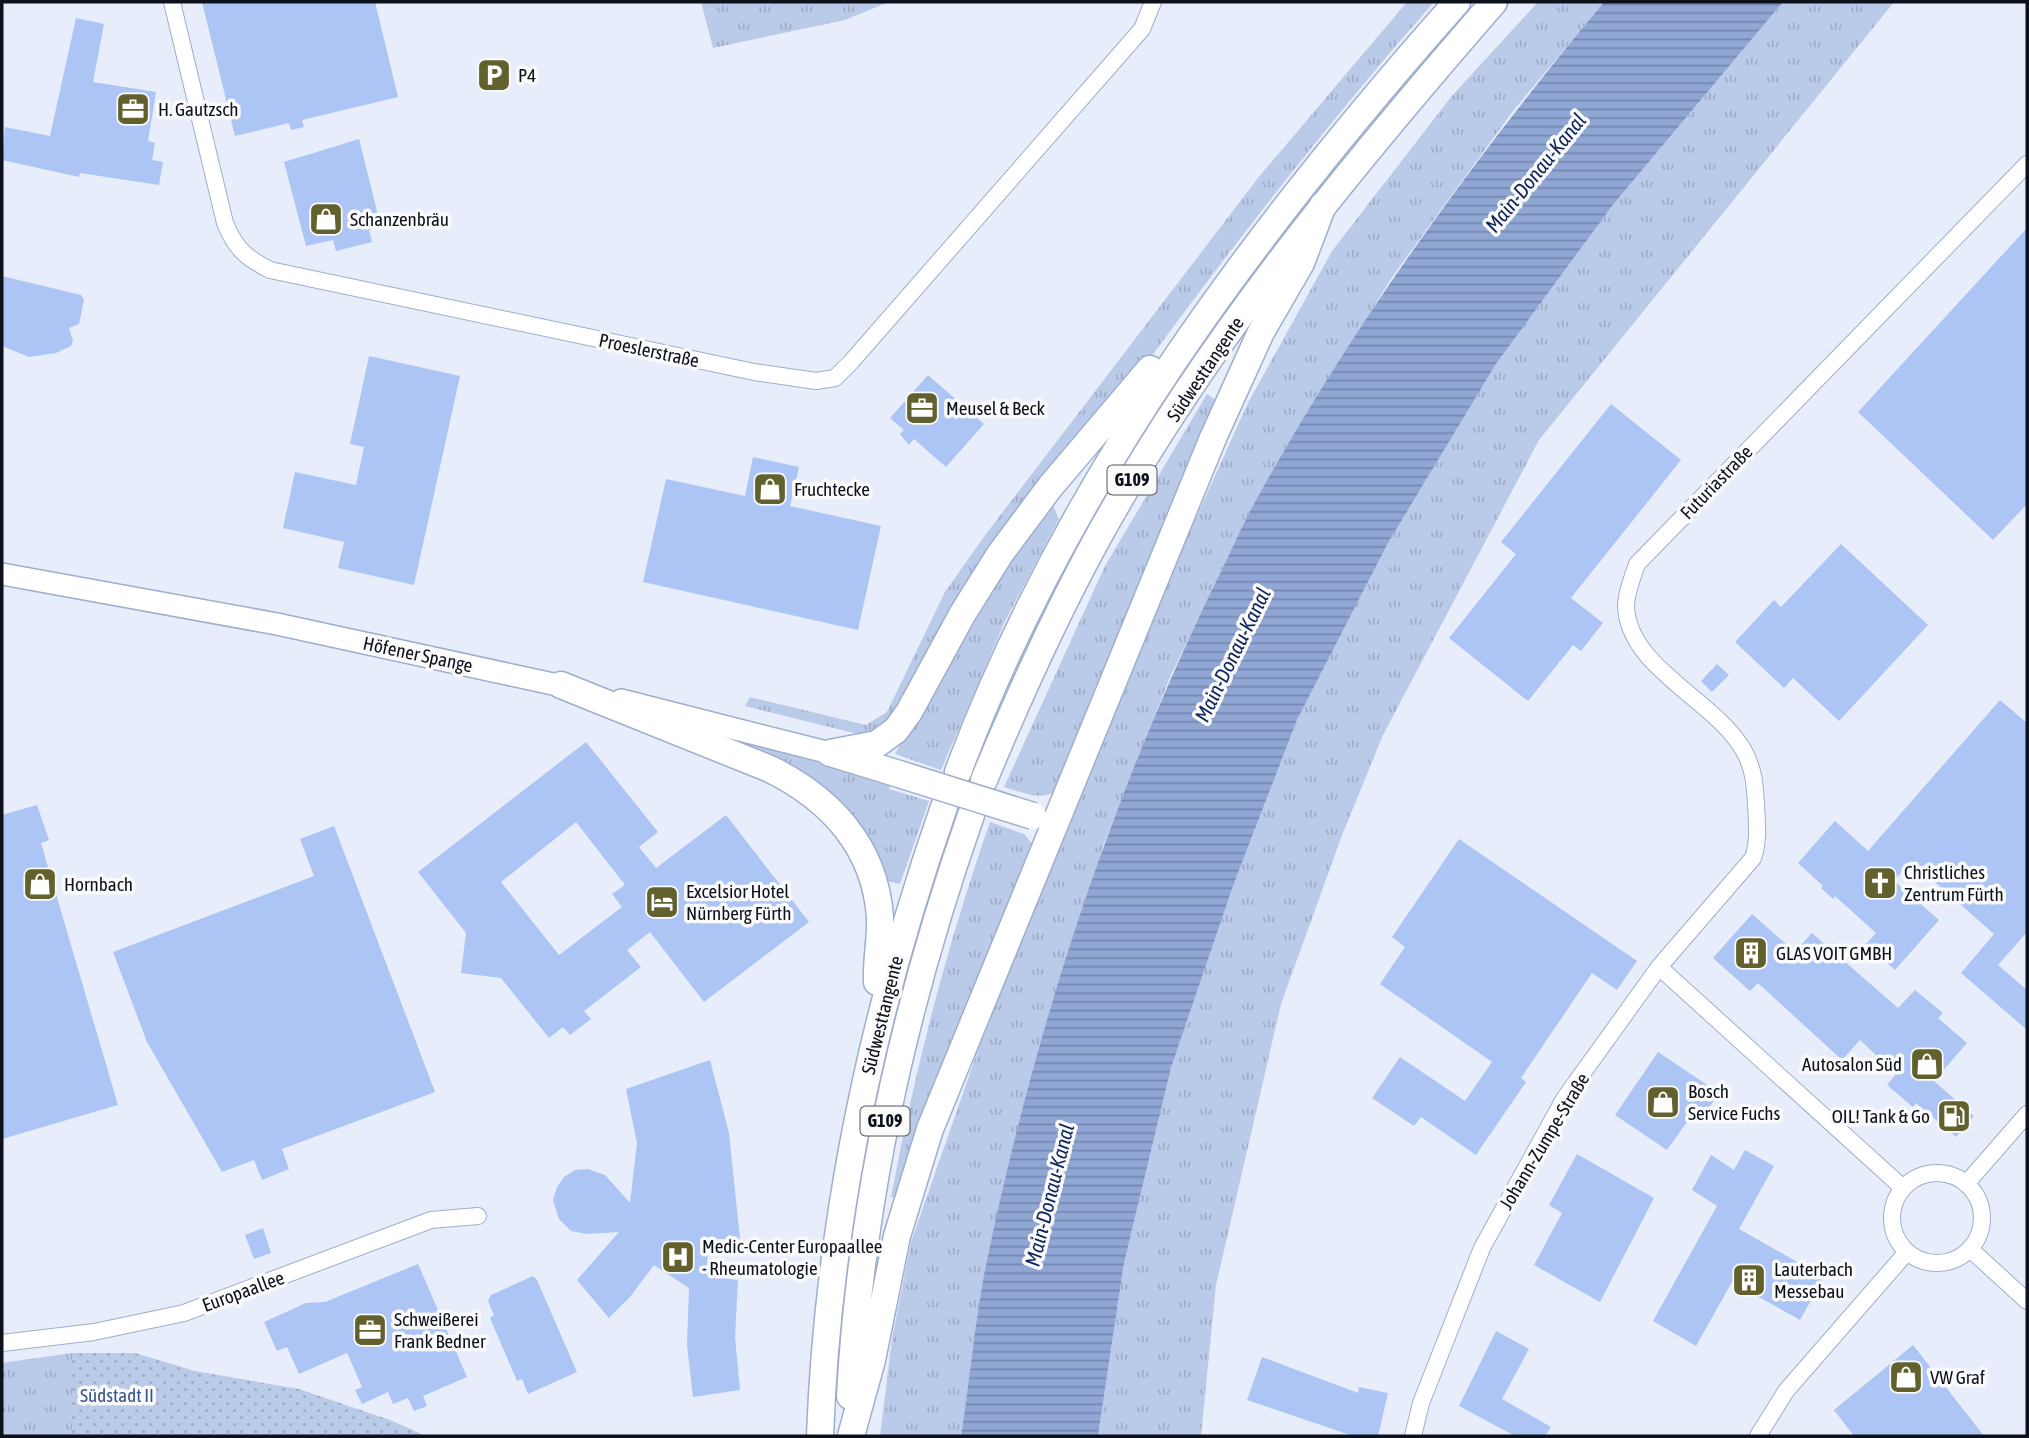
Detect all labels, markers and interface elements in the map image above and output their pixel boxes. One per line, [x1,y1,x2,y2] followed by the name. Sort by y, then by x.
[475,56,513,94] parking icon: P4
[518,64,536,86] place label: P4
[114,90,152,128] office icon: H. Gautzsch
[158,98,238,120] place label: H. Gautzsch
[1480,108,1591,237] water label: Main-Donau-Kanal
[307,200,345,238] shop icon: Schanzenbräu
[350,208,449,230] place label: Schanzenbräu
[1162,313,1248,425] street label: Südwesttangente
[597,329,701,371] street label: Proeslerstraße
[903,389,941,427] office icon: Meusel & Beck
[946,397,1046,419] place label: Meusel & Beck
[1675,441,1757,523] street label: Futuriastraße
[1108,466,1156,494] road number: G109
[751,470,789,508] shop icon: Fruchtecke
[794,478,870,500] place label: Fruchtecke
[1189,584,1275,726] water label: Main-Donau-Kanal
[361,632,475,676] street label: Höfener Spange
[1904,861,2004,905] place label: Christliches Zentrum Fürth
[1861,864,1899,902] church icon: Christliches Zentrum Fürth
[21,865,59,903] shop icon: Hornbach
[64,873,133,895] place label: Hornbach
[686,880,791,924] place label: Excelsior Hotel Nürnberg Fürth
[643,883,681,921] hotel icon: Excelsior Hotel Nürnberg Fürth
[1732,934,1770,972] building icon: GLAS VOIT GMBH
[1776,942,1892,964] place label: GLAS VOIT GMBH
[857,954,907,1076] street label: Südwesttangente
[1908,1045,1946,1083] shop icon: Autosalon Süd
[1802,1053,1902,1075] place label: Autosalon Süd
[1495,1069,1593,1213] street label: Johann-Zumpe-Straße
[1688,1080,1781,1124] place label: Bosch Service Fuchs
[1644,1083,1682,1121] shop icon: Bosch Service Fuchs
[1935,1097,1973,1135] fuel station icon: OIL! Tank & Go
[1832,1105,1930,1127] place label: OIL! Tank & Go
[860,1106,910,1136] road number: G109
[1020,1121,1078,1269] water label: Main-Donau-Kanal
[702,1235,882,1279] place label: Medic-Center Europaallee - Rheumatologie
[659,1238,697,1276] hospital icon: Medic-Center Europaallee - Rheumatologie
[1774,1258,1853,1302] place label: Lauterbach Messebau
[1730,1261,1768,1299] building icon: Lauterbach Messebau
[199,1266,287,1316] street label: Europaallee
[394,1308,486,1352] place label: Schweißerei Frank Bedner
[351,1311,389,1349] office icon: Schweißerei Frank Bedner
[1887,1358,1925,1396] shop icon: VW Graf
[1930,1366,1985,1388] place label: VW Graf
[80,1384,154,1406] park label: Südstadt II

